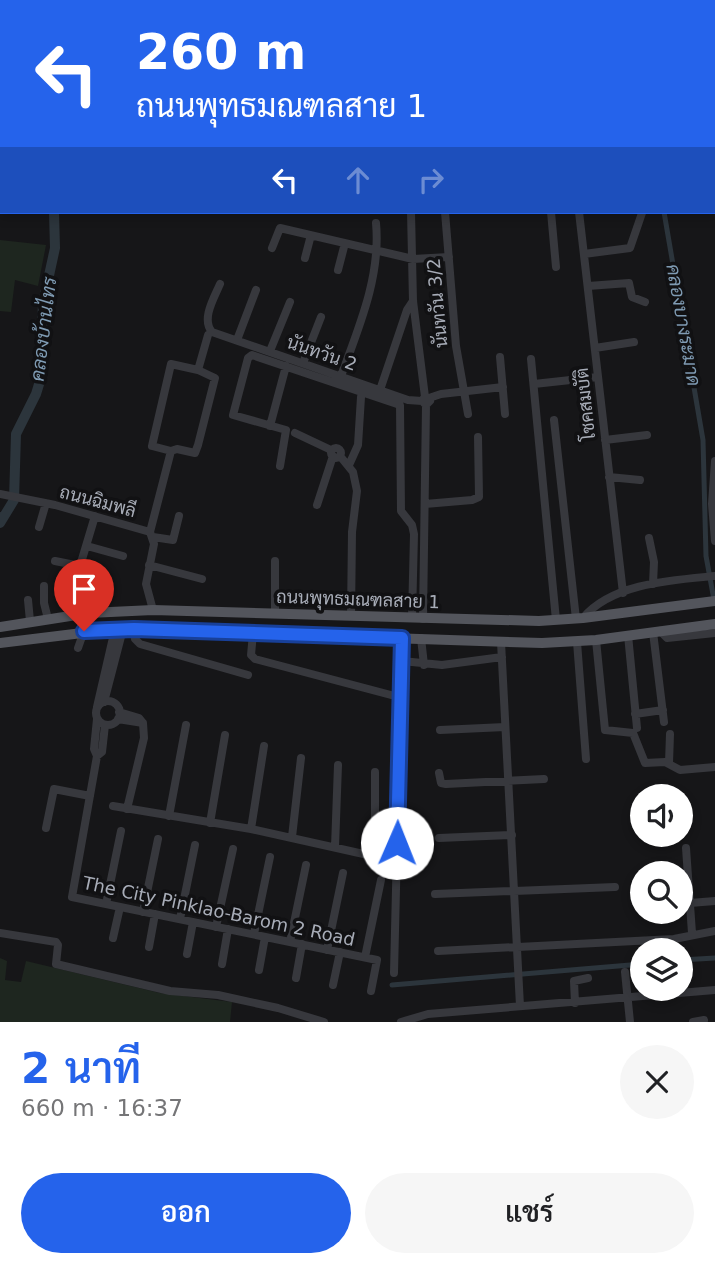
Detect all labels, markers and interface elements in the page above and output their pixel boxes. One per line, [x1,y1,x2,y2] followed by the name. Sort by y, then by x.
[136,24,306,81] text: 260 m
[21,28,112,119] icon: left
[136,87,427,125] text: ถนนพุทธมณฑลสาย 1
[266,161,304,199] icon: left
[339,161,377,199] icon: ahead
[412,161,450,199] icon: right
[423,257,451,349] street label: นันทวัน 3/2
[662,262,706,388] water label: คลองบางระมาด
[25,275,60,382] water label: คลองบ้านไทร
[284,331,360,375] street label: นันทวัน 2
[569,367,599,442] street label: โชคสมบัติ
[58,479,139,521] street label: ถนนฉิมพลี
[54,559,114,631] pin
[65,570,103,608] icon: arrive
[276,586,440,614] street label: ถนนพุทธมณฑลสาย 1
[630,784,693,1001] map controls
[630,784,693,847] button: sound
[360,806,434,880] position arrow
[630,861,693,924] button: search
[80,872,357,950] street label: The City Pinklao-Barom 2 Road
[630,938,693,1001] button: layers
[21,1044,141,1093] text: 2 นาที
[620,1045,694,1119] button: close
[21,1095,183,1121] text: 660 m · 16:37
[21,1173,351,1253] button: ออก
[365,1173,694,1253] button: แชร์

